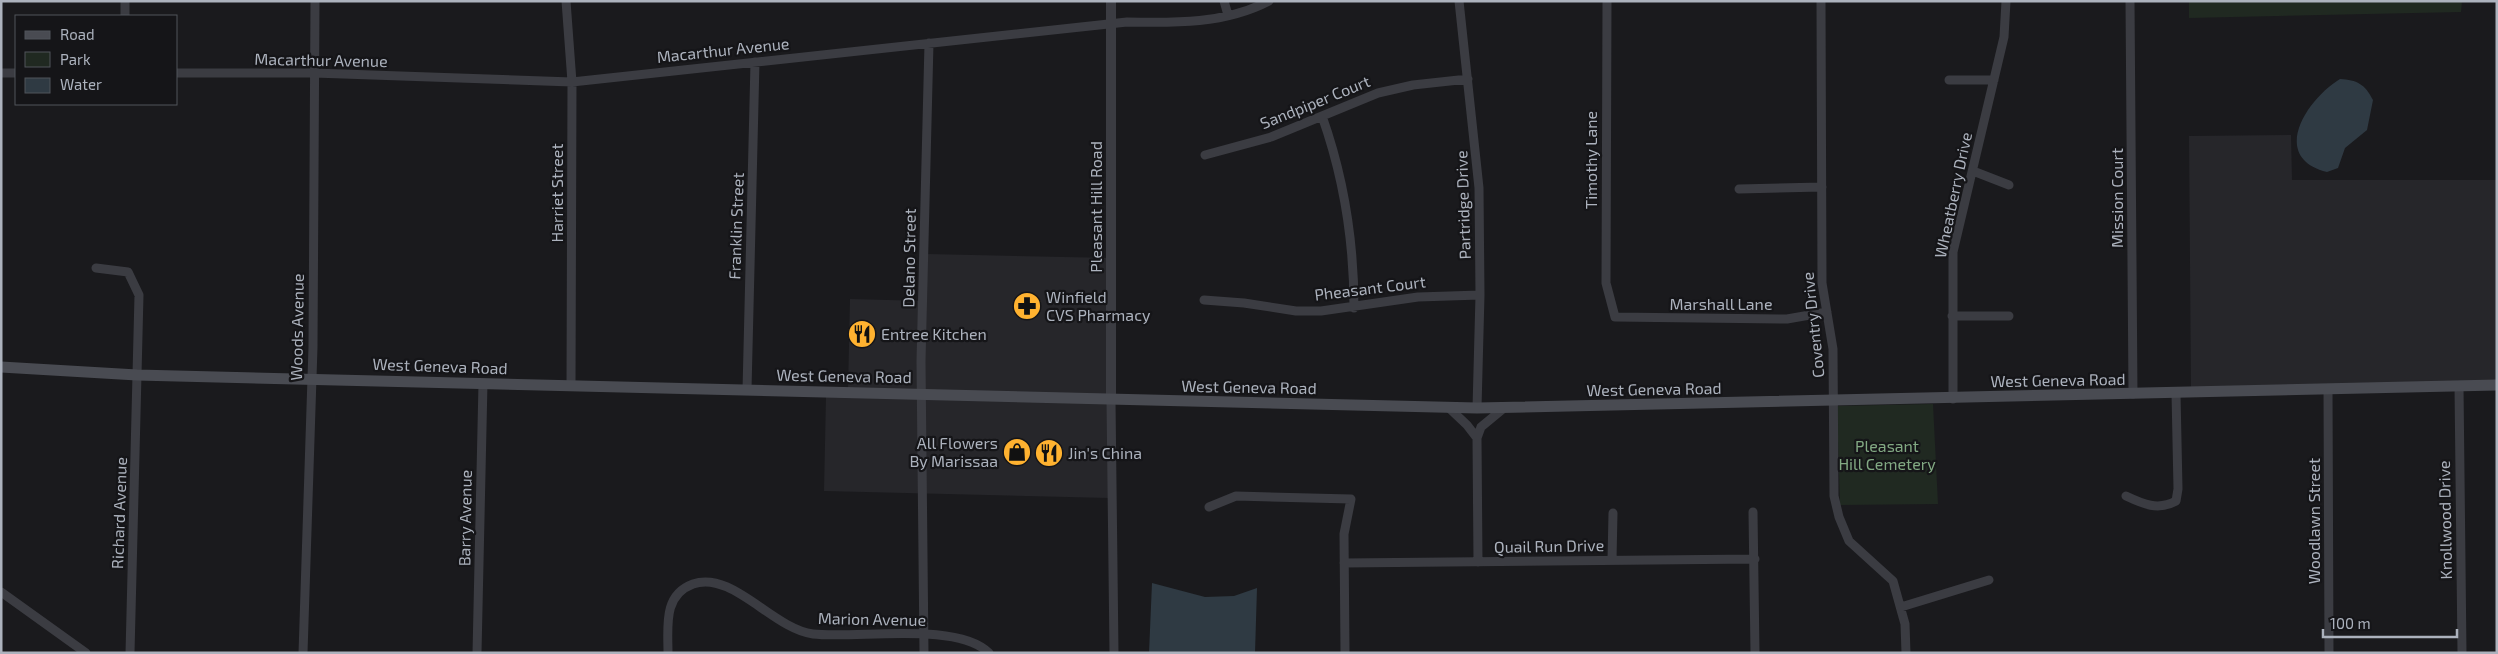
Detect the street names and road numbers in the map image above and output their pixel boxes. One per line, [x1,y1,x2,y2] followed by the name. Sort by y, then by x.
[656,33,790,66] street label: Macarthur Avenue
[254,49,388,70] street label: Macarthur Avenue
[1257,71,1373,132] street label: Sandpiper Court
[1581,111,1600,209] street label: Timothy Lane
[1930,130,1975,260] street label: Wheatberry Drive
[1086,141,1105,273] street label: Pleasant Hill Road
[547,144,566,243] street label: Harriet Street
[2107,148,2126,248] street label: Mission Court
[1451,150,1474,260] street label: Partridge Drive
[724,172,747,280] street label: Franklin Street
[898,208,919,308] street label: Delano Street
[1313,271,1427,304] street label: Pheasant Court
[1797,271,1828,379] street label: Coventry Drive
[286,273,307,381] street label: Woods Avenue
[1669,294,1773,313] street label: Marshall Lane
[372,354,508,377] street label: West Geneva Road
[776,365,912,386] street label: West Geneva Road
[1990,369,2126,390] street label: West Geneva Road
[1181,376,1317,397] street label: West Geneva Road
[1586,378,1722,399] street label: West Geneva Road
[107,457,130,569] street label: Richard Avenue
[2304,458,2323,584] street label: Woodlawn Street
[2434,460,2455,580] street label: Knollwood Drive
[454,470,475,566] street label: Barry Avenue
[1494,535,1604,557] street label: Quail Run Drive
[818,608,926,629] street label: Marion Avenue

